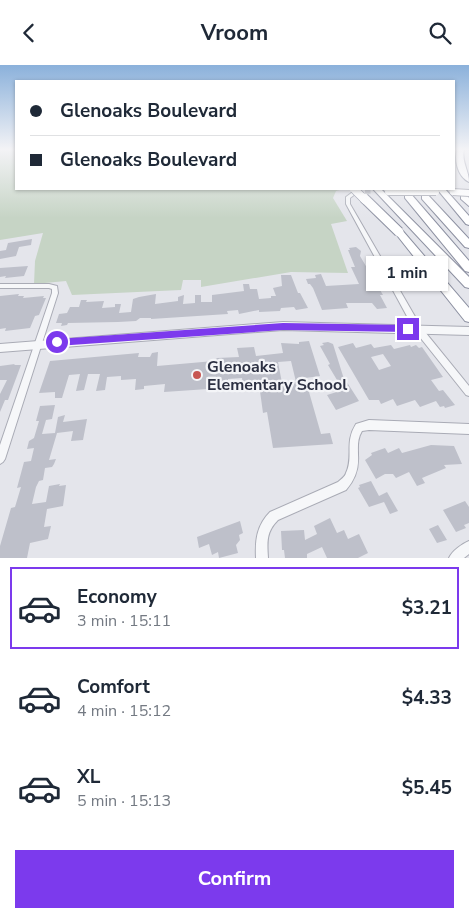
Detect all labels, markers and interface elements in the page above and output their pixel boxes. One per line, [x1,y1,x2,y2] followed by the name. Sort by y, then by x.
[201,18,268,48] text: Vroom
[15,19,43,47] icon: back
[426,19,454,47] icon: search
[60,98,237,124] text: Glenoaks Boulevard
[60,147,237,173] text: Glenoaks Boulevard
[367,257,449,291] callout: 1 min
[386,262,428,284] text: 1 min
[397,318,419,340] route end
[46,331,68,353] route start
[207,356,347,396] place label: Glenoaks Elementary School
[191,369,203,381] marker: Glenoaks Elementary School
[77,584,157,610] text: Economy
[17,586,62,631] icon: car
[402,595,452,621] text: $3.21
[77,610,171,632] text: 3 min · 15:11
[77,674,150,700] text: Comfort
[17,676,62,721] icon: car
[402,685,452,711] text: $4.33
[77,700,171,722] text: 4 min · 15:12
[77,764,100,790] text: XL
[17,766,62,811] icon: car
[402,775,452,801] text: $5.45
[77,790,171,812] text: 5 min · 15:13
[15,850,454,908] button: Confirm

